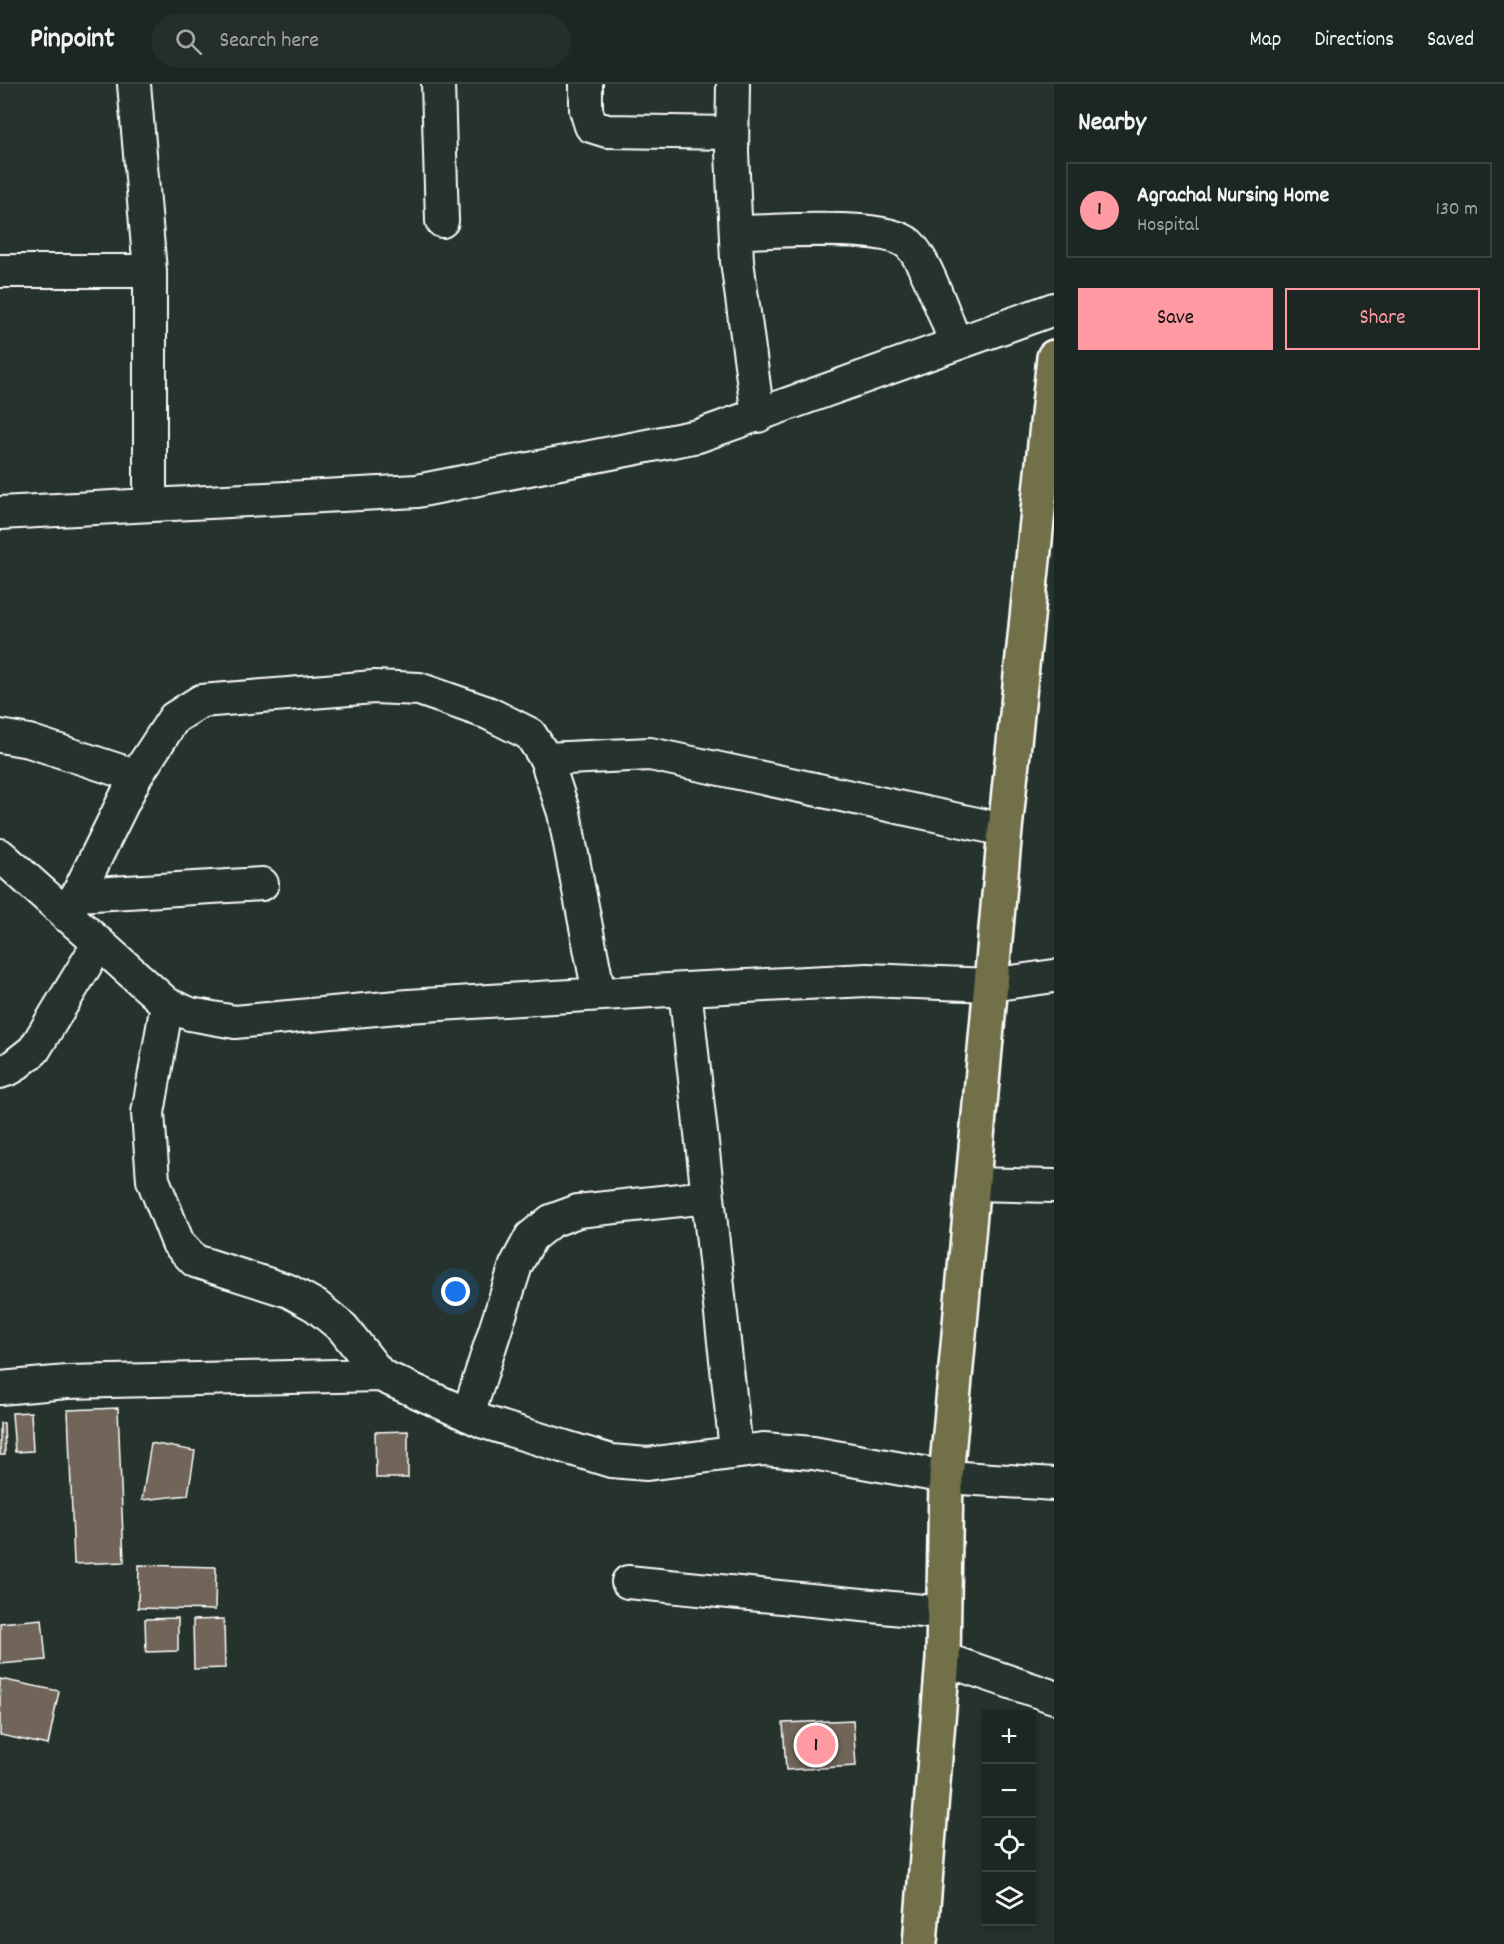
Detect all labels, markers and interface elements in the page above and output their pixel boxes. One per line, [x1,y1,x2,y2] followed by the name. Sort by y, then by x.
[151,14,571,68] search box
[30,21,115,61] text: Pinpoint
[172,25,205,58] icon: search
[220,26,319,57] text: Search here
[1250,26,1281,56] text: Map
[1314,26,1394,56] text: Directions
[1427,26,1474,56] text: Saved
[1078,105,1146,142] text: Nearby
[1137,181,1329,212] text: Agrachal Nursing Home
[1097,196,1102,224] text: 1
[1436,196,1478,224] text: 130 m
[1137,212,1199,240] text: Hospital
[1078,288,1273,350] button: Save
[1285,288,1480,350] button: Share
[441,1277,470,1306] your location
[982,1710,1036,1926] map controls
[982,1710,1036,1764] button: +
[796,1722,836,1768] pin: 1
[982,1764,1036,1818] button: −
[982,1818,1036,1872] button: locate
[982,1872,1036,1926] button: layers

